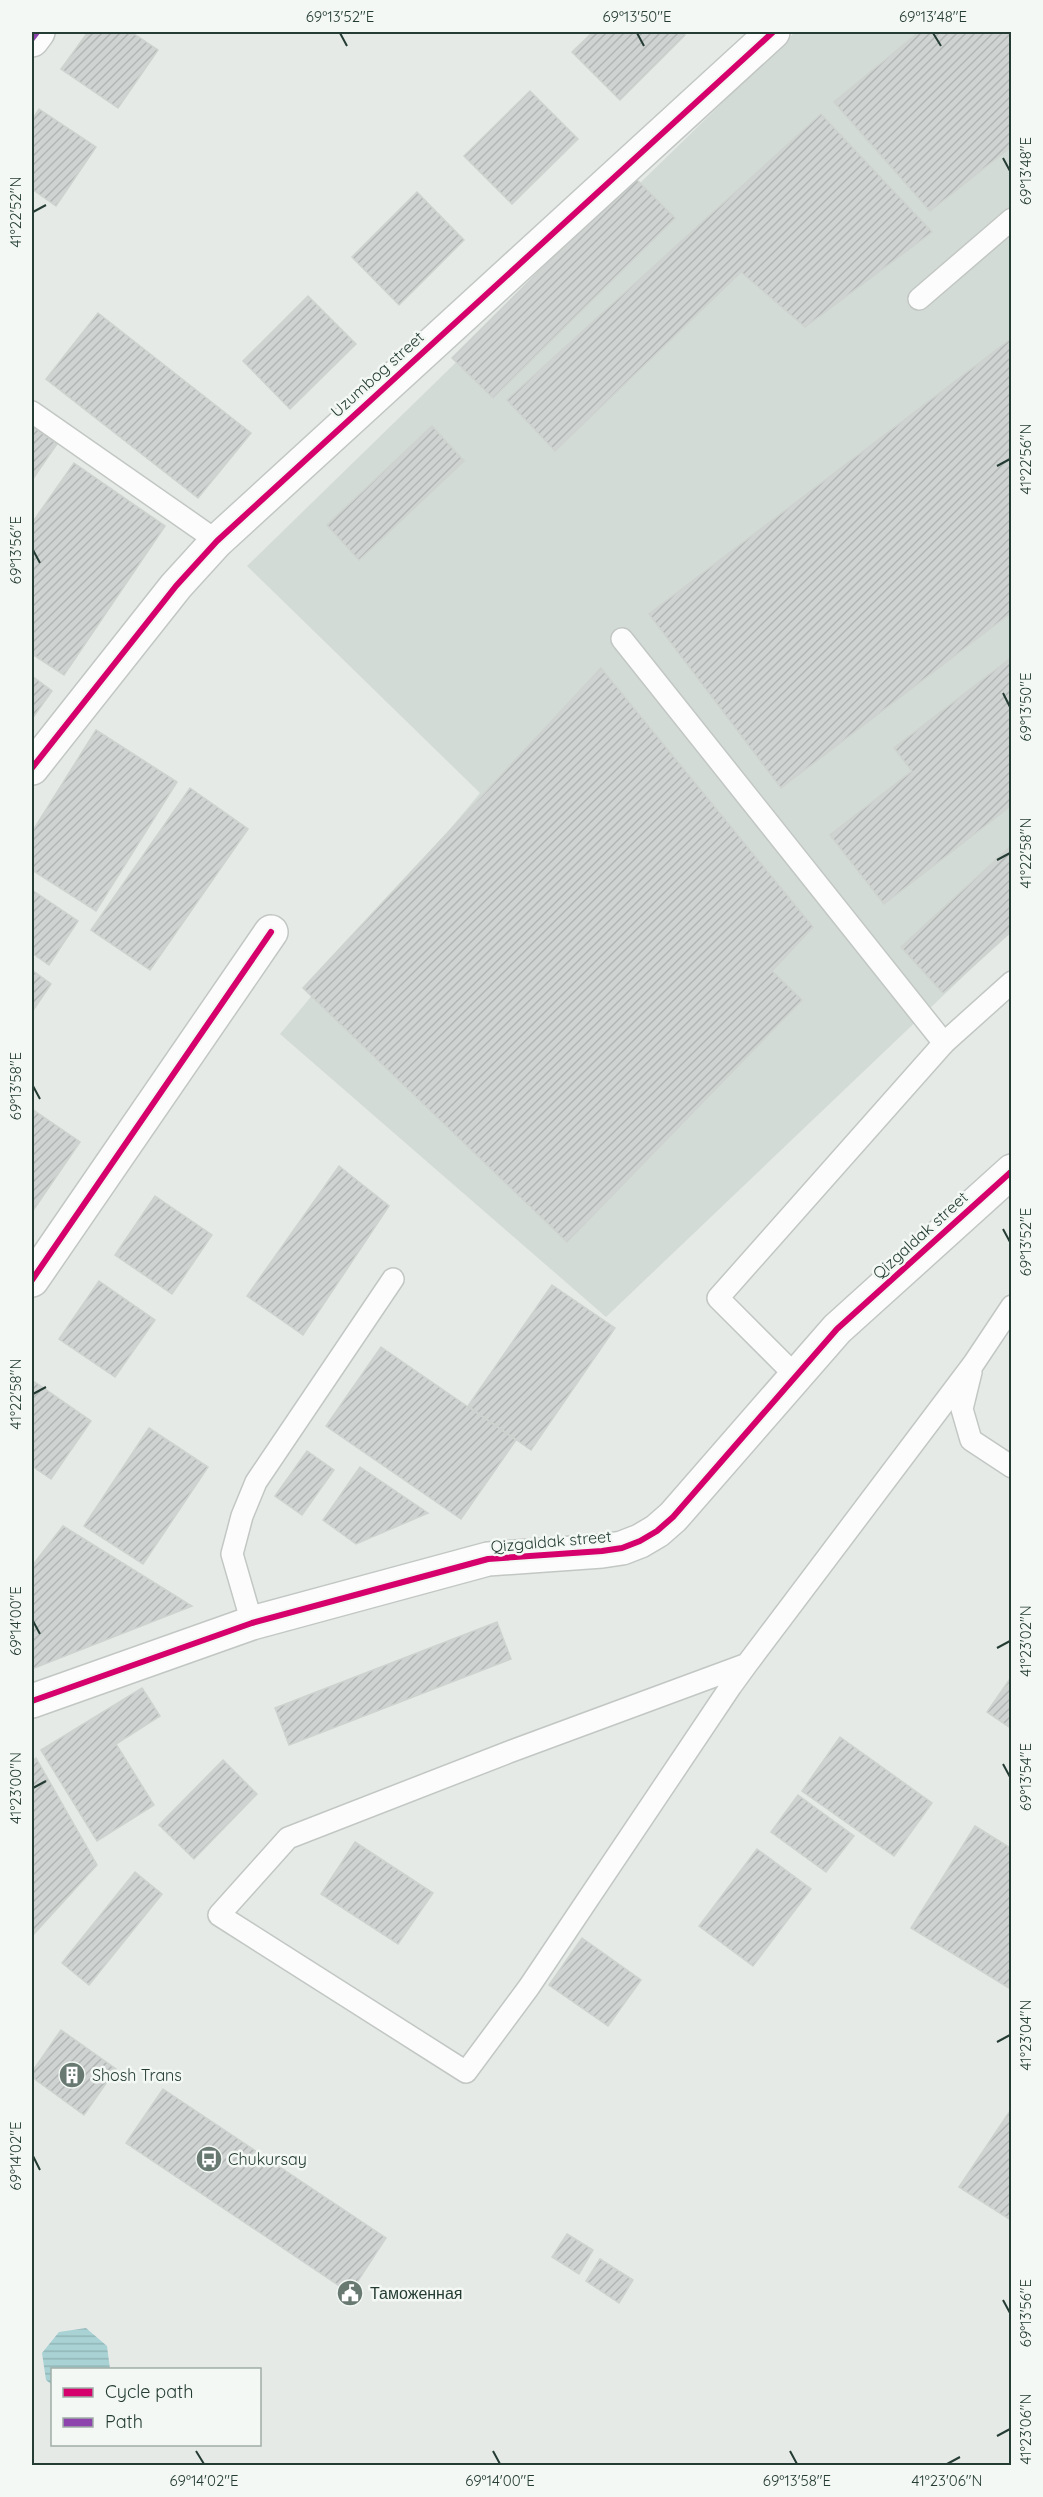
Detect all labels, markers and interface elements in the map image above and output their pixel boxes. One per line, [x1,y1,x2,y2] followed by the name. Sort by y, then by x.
[306,7,374,26] text: 69°13'52"E
[602,7,672,26] text: 69°13'50"E
[899,7,967,26] text: 69°13'48"E
[1016,137,1035,205] text: 69°13'48"E
[6,177,25,248] text: 41°22'52"N
[326,327,428,421] street label: Uzumbog street
[1016,424,1035,494] text: 41°22'56"N
[6,516,25,584] text: 69°13'56"E
[1016,672,1035,742] text: 69°13'50"E
[1016,818,1035,888] text: 41°22'58"N
[6,1052,25,1120] text: 69°13'58"E
[868,1187,972,1283] street label: Qizgaldak street
[1016,1208,1035,1276] text: 69°13'52"E
[6,1359,25,1429] text: 41°22'58"N
[490,1526,612,1556] street label: Qizgaldak street
[6,1586,25,1656] text: 69°14'00"E
[1016,1605,1035,1677] text: 41°23'02"N
[1016,1743,1035,1811] text: 69°13'54"E
[6,1752,25,1824] text: 41°23'00"N
[1016,2000,1035,2070] text: 41°23'04"N
[57,2060,87,2090] building icon: Shosh Trans
[92,2065,182,2085] place label: Shosh Trans
[6,2121,25,2191] text: 69°14'02"E
[194,2144,224,2174] bus stop icon: Chukursay
[228,2149,307,2169] place label: Chukursay
[335,2278,365,2308] public building icon: Таможенная
[1016,2279,1035,2347] text: 69°13'56"E
[370,2283,463,2303] place label: Таможенная
[51,2368,261,2446] legend
[105,2380,193,2403] text: Cycle path
[1016,2393,1035,2465] text: 41°23'06"N
[105,2410,143,2433] text: Path
[169,2471,239,2490] text: 69°14'02"E
[465,2471,535,2490] text: 69°14'00"E
[763,2471,831,2490] text: 69°13'58"E
[911,2471,983,2490] text: 41°23'06"N

